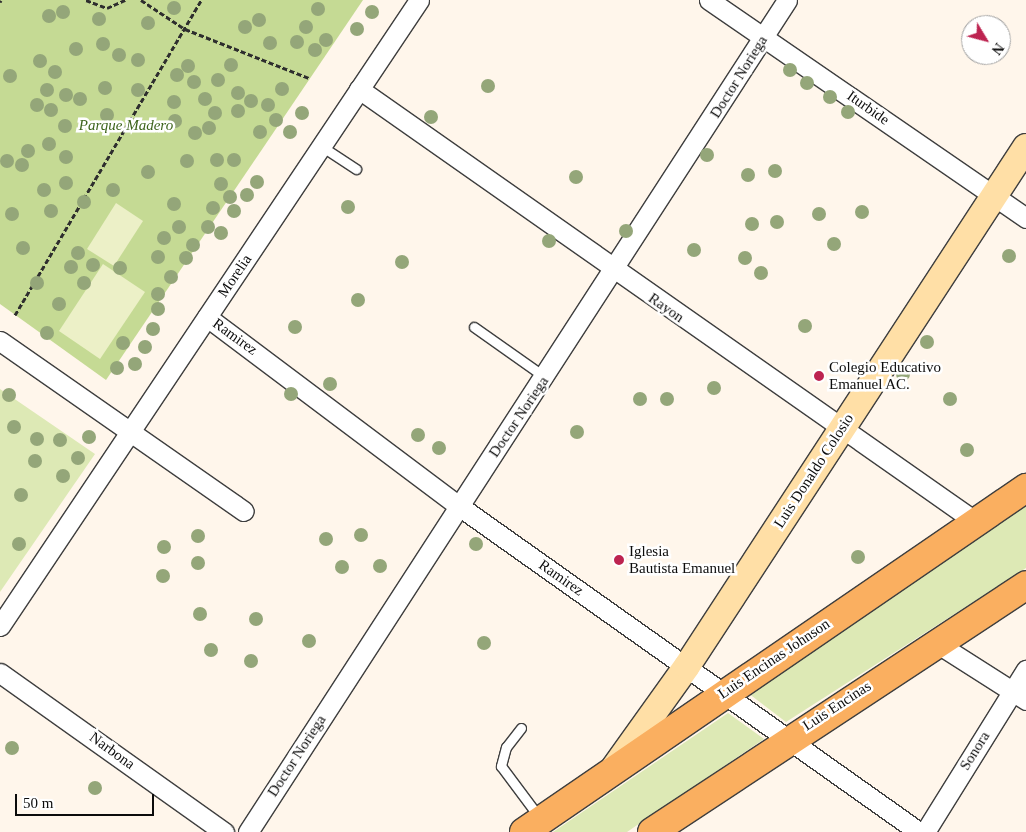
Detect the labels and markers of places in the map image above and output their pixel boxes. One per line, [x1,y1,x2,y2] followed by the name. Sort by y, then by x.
[829,358,941,393] place label: Colegio Educativo Emanuel AC.
[813,370,825,382] marker: Colegio Educativo Emanuel AC.
[629,542,735,577] place label: Iglesia Bautista Emanuel
[613,554,625,566] marker: Iglesia Bautista Emanuel

